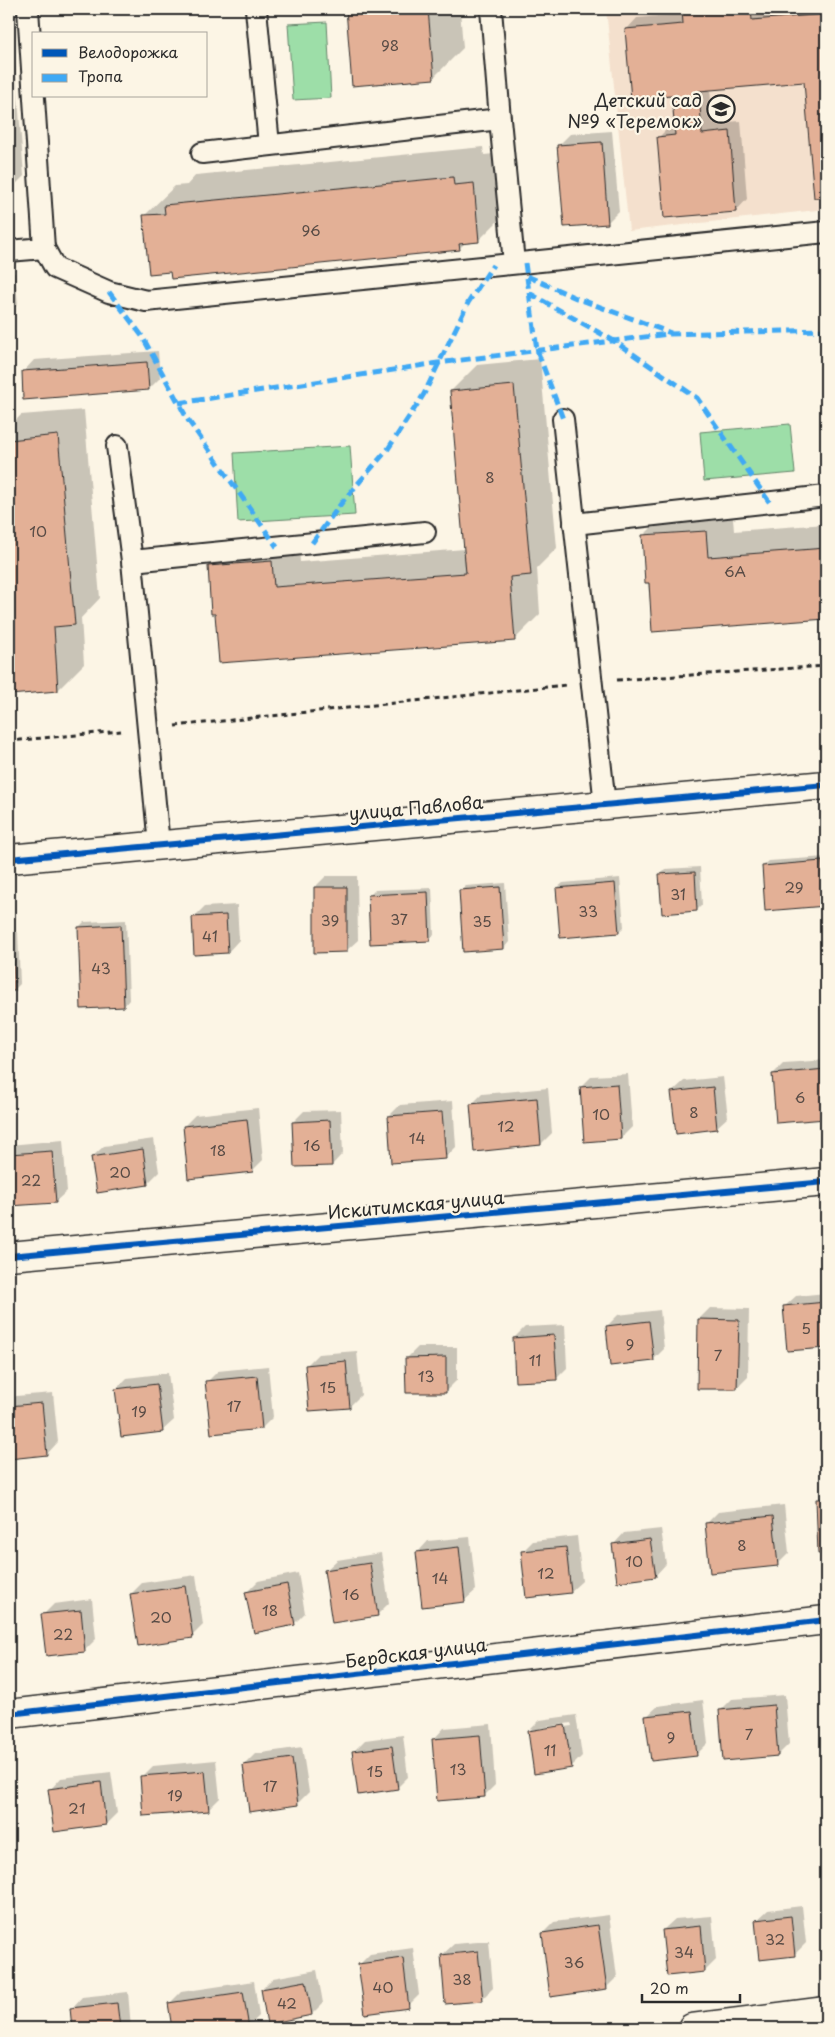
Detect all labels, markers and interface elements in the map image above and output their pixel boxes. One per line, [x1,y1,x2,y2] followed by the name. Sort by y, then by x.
[32,32,208,98] legend
[381,33,399,56] house number: 98
[78,40,179,63] text: Велодорожка
[78,64,123,87] text: Тропа
[567,86,702,134] place label: Детский сад №9 «Теремок»
[706,94,736,124] school or university icon: Детский сад №9 «Теремок»
[302,218,321,241] house number: 96
[485,465,495,488] house number: 8
[29,519,47,542] house number: 10
[724,559,746,582] house number: 6А
[348,788,485,826] street label: улица Павлова
[784,875,804,898] house number: 29
[670,882,686,905] house number: 31
[578,899,598,922] house number: 33
[390,907,408,930] house number: 37
[321,908,339,931] house number: 39
[472,909,492,932] house number: 35
[202,924,218,947] house number: 41
[91,956,111,979] house number: 43
[795,1085,805,1108] house number: 6
[689,1100,699,1123] house number: 8
[592,1102,610,1125] house number: 10
[497,1114,515,1137] house number: 12
[409,1126,425,1149] house number: 14
[303,1133,321,1156] house number: 16
[210,1138,226,1161] house number: 18
[109,1160,131,1183] house number: 20
[21,1168,41,1191] house number: 22
[327,1183,506,1225] street label: Искитимская улица
[801,1316,811,1339] house number: 5
[626,1332,634,1355] house number: 9
[714,1343,723,1366] house number: 7
[529,1348,541,1371] house number: 11
[418,1364,434,1387] house number: 13
[320,1375,336,1398] house number: 15
[227,1394,241,1417] house number: 17
[131,1399,147,1422] house number: 19
[737,1533,747,1556] house number: 8
[625,1549,643,1572] house number: 10
[537,1561,555,1584] house number: 12
[432,1566,448,1589] house number: 14
[342,1582,360,1605] house number: 16
[262,1598,278,1621] house number: 18
[150,1605,172,1628] house number: 20
[53,1622,73,1645] house number: 22
[344,1630,489,1674] street label: Бердская улица
[745,1722,754,1745] house number: 7
[667,1725,675,1748] house number: 9
[544,1738,556,1761] house number: 11
[450,1757,466,1780] house number: 13
[367,1759,383,1782] house number: 15
[263,1774,277,1797] house number: 17
[167,1783,183,1806] house number: 19
[68,1796,86,1819] house number: 21
[765,1927,785,1950] house number: 32
[674,1940,694,1963] house number: 34
[564,1950,584,1973] house number: 36
[452,1967,472,1990] house number: 38
[642,1972,740,2004] scale bar
[373,1975,393,1998] house number: 40
[650,1976,689,1999] text: 20 m
[277,1991,297,2014] house number: 42

